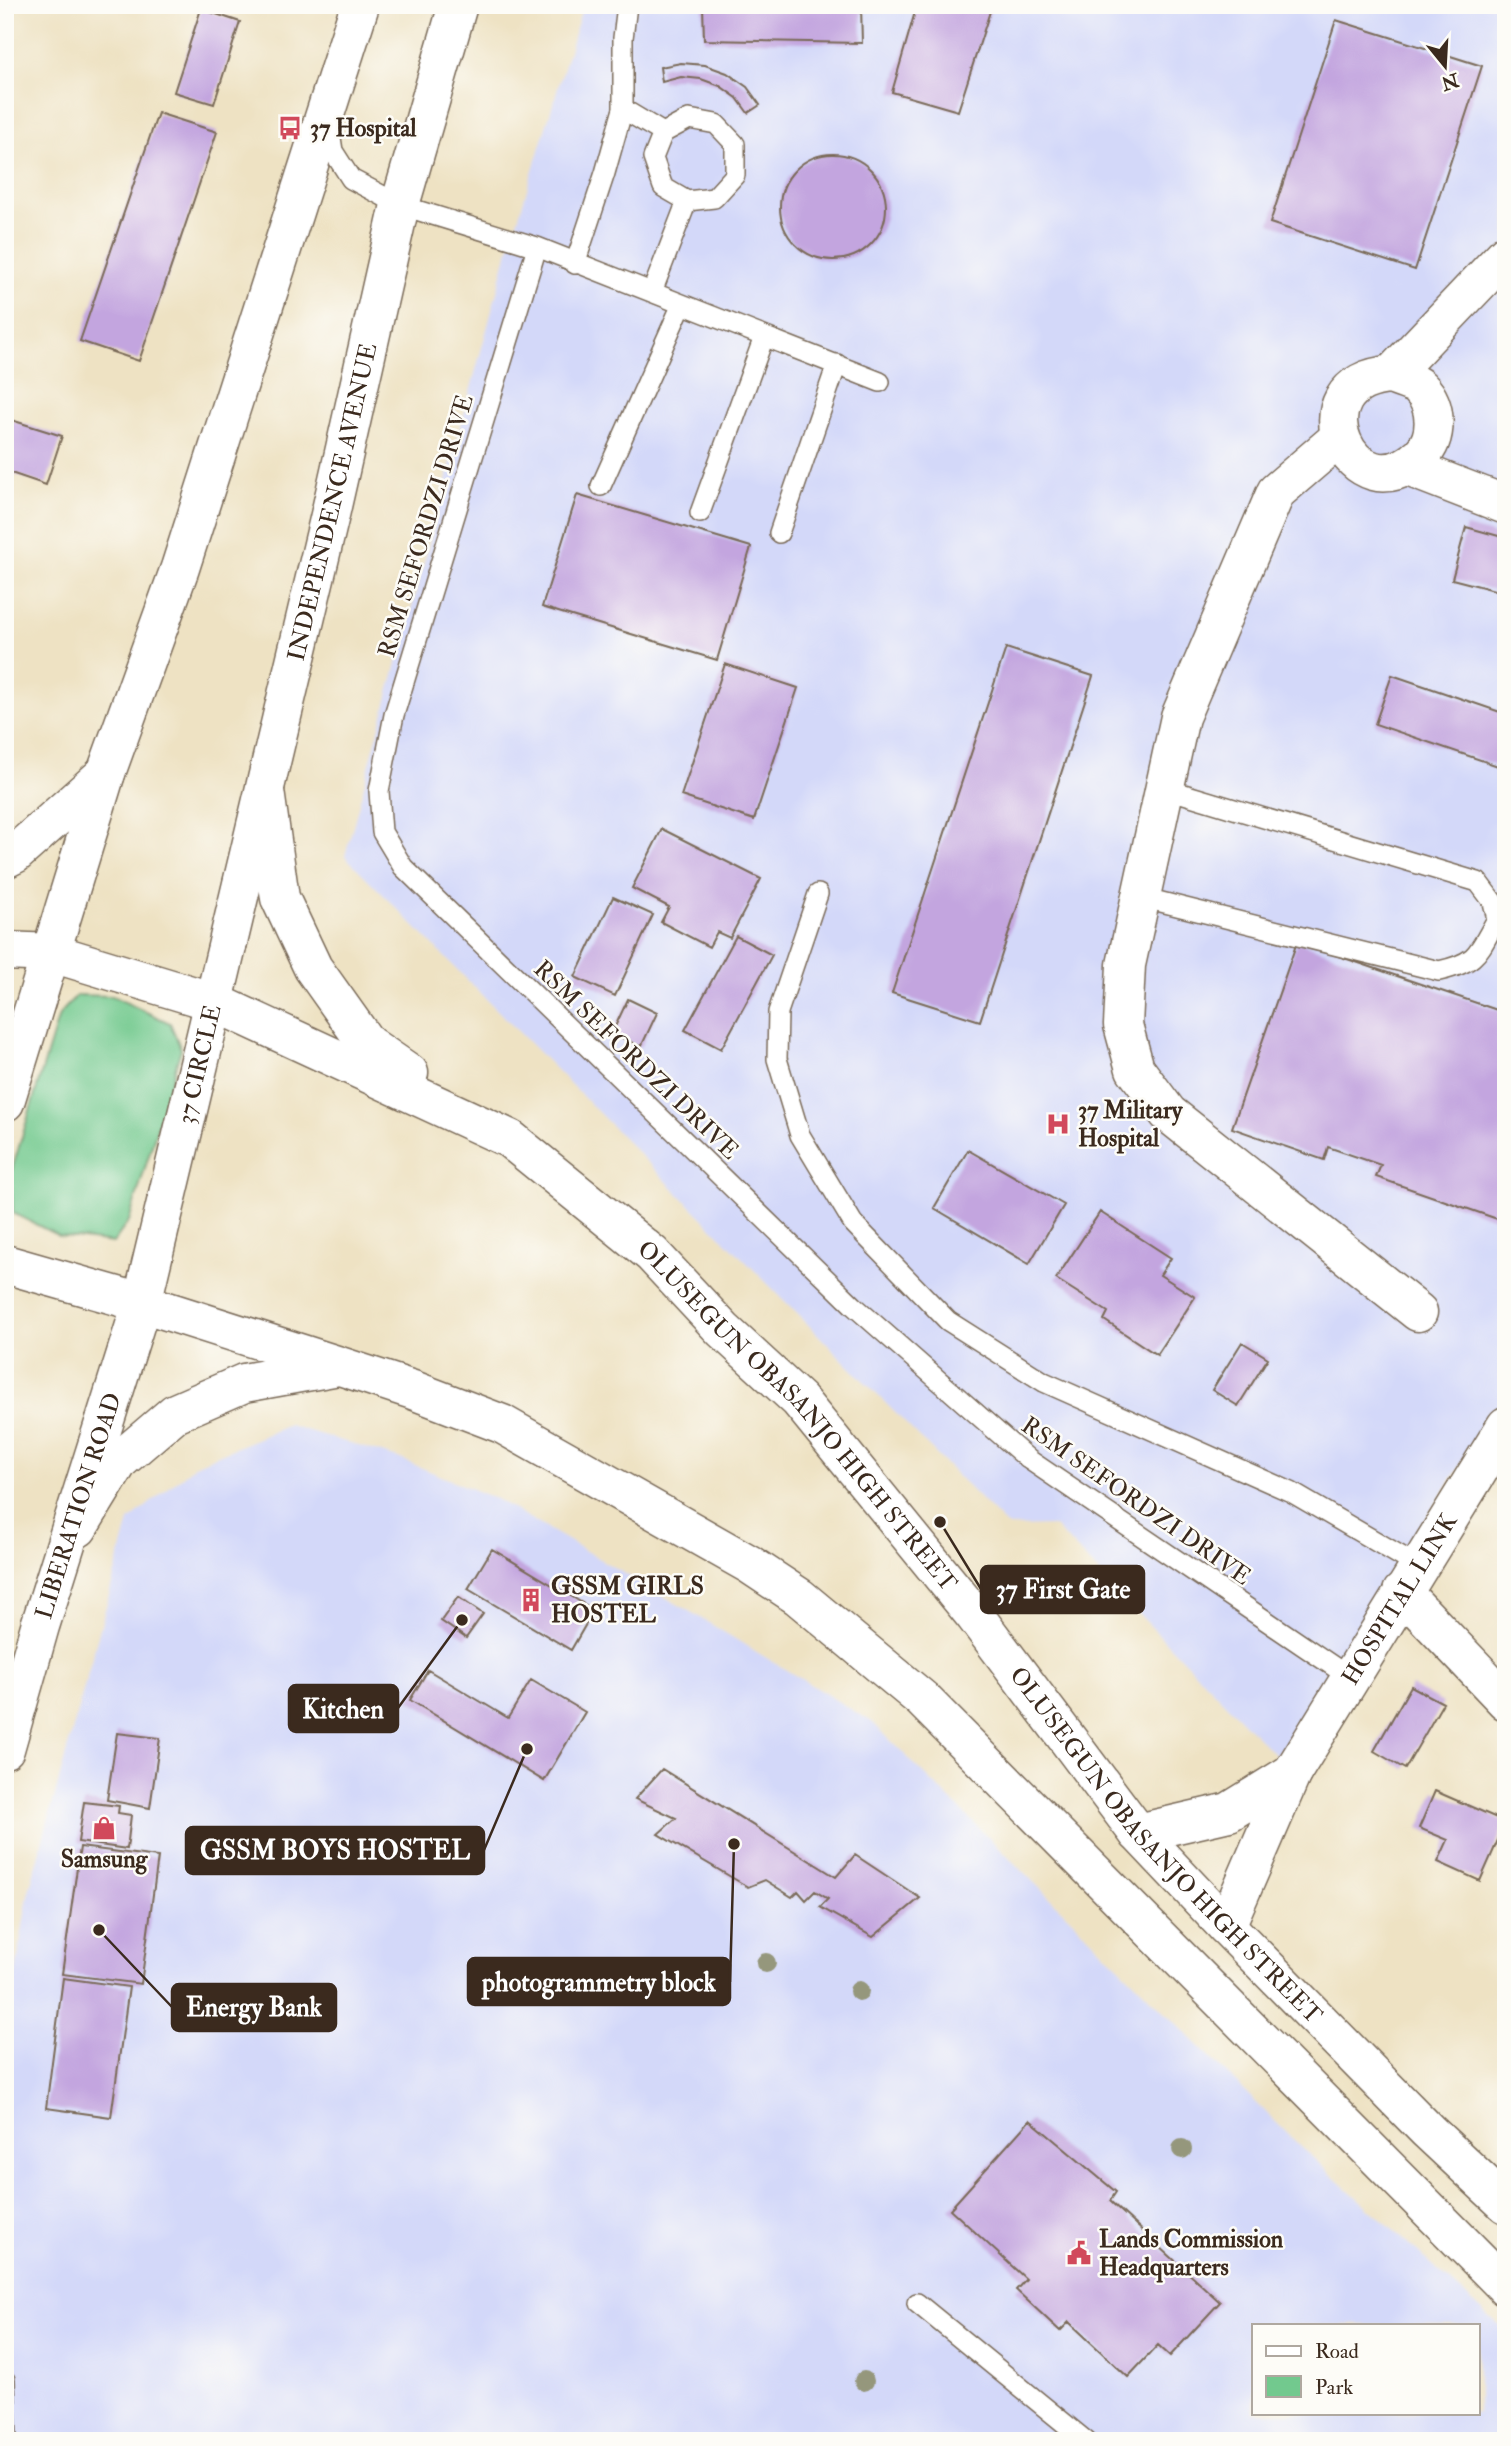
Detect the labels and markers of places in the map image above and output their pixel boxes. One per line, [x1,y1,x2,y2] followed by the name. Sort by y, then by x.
[310,113,417,144] place label: 37 Hospital
[276,114,304,142] bus stop icon: 37 Hospital
[1078,1095,1184,1154] place label: 37 Military Hospital
[1044,1110,1072,1138] hospital icon: 37 Military Hospital
[981,1566,1144,1613] callout: 37 First Gate
[551,1571,704,1630] place label: GSSM GIRLS HOSTEL
[517,1586,545,1614] building icon: GSSM GIRLS HOSTEL
[289,1685,398,1732] callout: Kitchen
[90,1814,118,1842] shop icon: Samsung
[186,1827,484,1874] callout: GSSM BOYS HOSTEL
[61,1844,149,1875] place label: Samsung
[468,1958,730,2005] callout: photogrammetry block
[172,1984,336,2031] callout: Energy Bank
[1099,2224,1284,2283] place label: Lands Commission Headquarters
[1065,2239,1093,2267] public building icon: Lands Commission Headquarters

